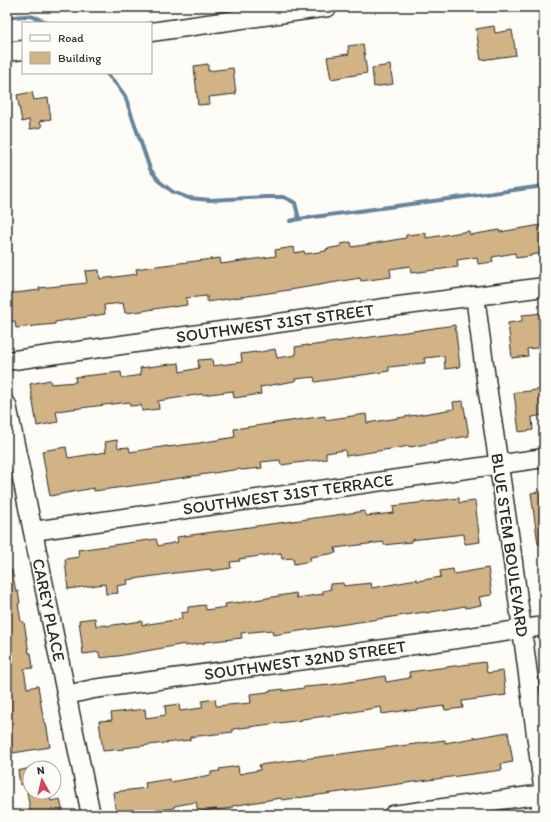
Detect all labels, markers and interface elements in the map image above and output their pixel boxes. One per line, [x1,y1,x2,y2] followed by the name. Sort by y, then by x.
[22,22,152,74] legend
[58,31,84,45] text: Road
[58,51,102,65] text: Building
[175,299,376,347] street label: SOUTHWEST 31ST STREET
[487,452,533,638] street label: BLUE STEM BOULEVARD
[181,469,395,519] street label: SOUTHWEST 31ST TERRACE
[28,557,70,663] street label: CAREY PLACE
[203,636,408,684] street label: SOUTHWEST 32ND STREET
[22,760,62,800] north arrow
[36,764,45,778] text: N

